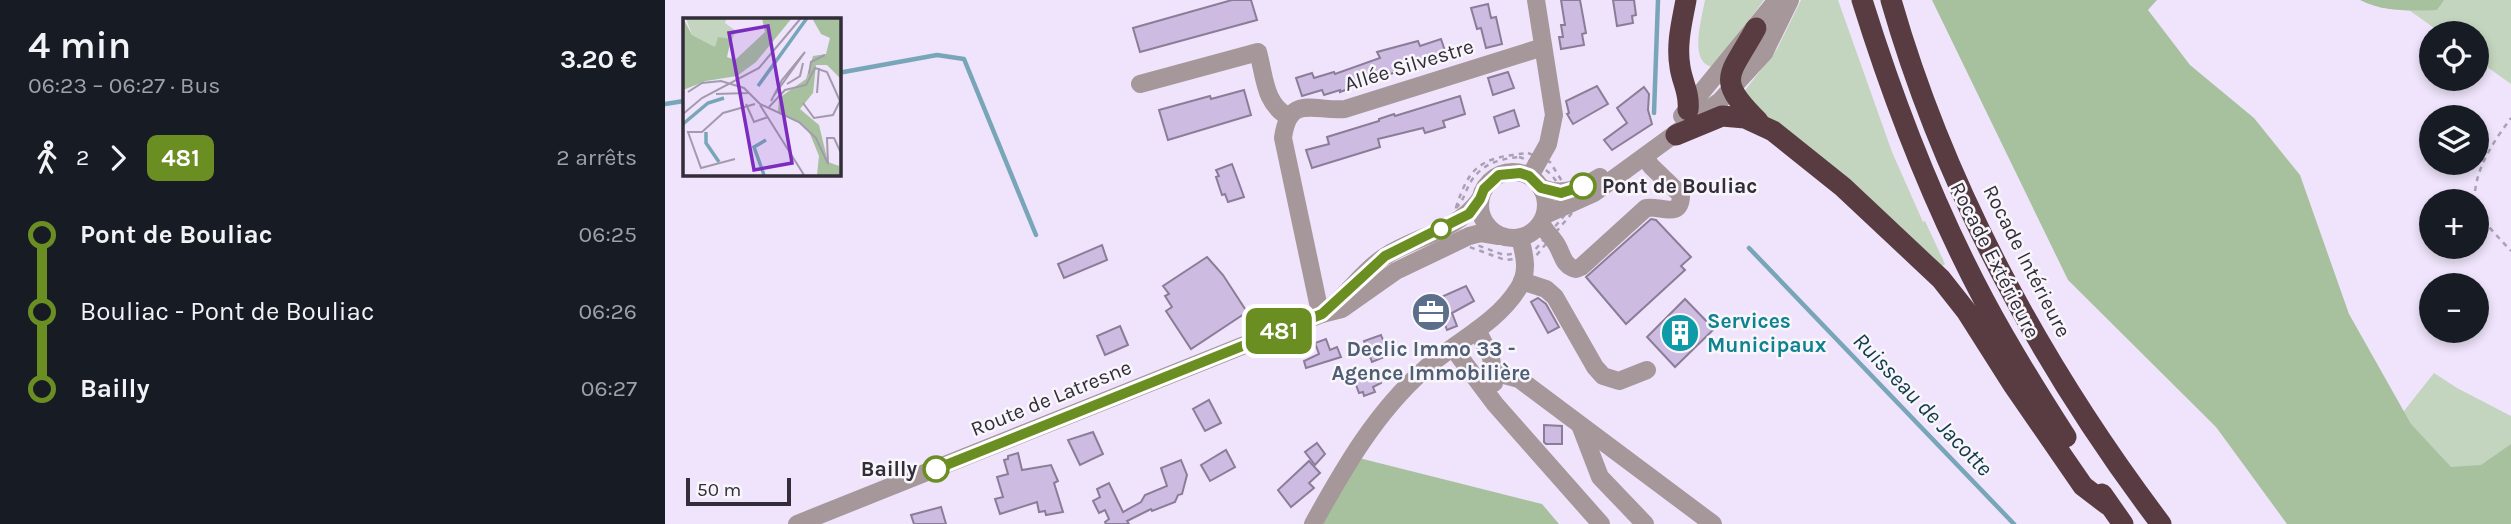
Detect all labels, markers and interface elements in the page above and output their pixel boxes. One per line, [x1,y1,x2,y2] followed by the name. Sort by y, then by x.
[683,18,840,175] inset map
[2419,21,2489,343] map controls
[2419,21,2489,91] button: locate
[28,23,131,68] text: 4 min
[1341,34,1477,96] street label: Allée Silvestre
[560,44,637,75] text: 3.20 €
[28,72,220,99] text: 06:23 – 06:27 · Bus
[2419,105,2489,175] button: layers
[28,139,66,177] icon: walk
[99,139,137,177] icon: forward
[76,144,89,171] text: 2
[161,144,200,172] text: 481
[556,144,637,171] text: 2 arrêts
[1570,173,1596,199] marker: Pont de Bouliac
[1602,174,1757,198] place label: Pont de Bouliac
[1945,178,2045,342] street label: Rocade Extérieure
[1978,181,2076,341] street label: Rocade Intérieure
[2419,189,2489,259] button: +
[80,219,272,250] text: Pont de Bouliac
[1431,219,1451,239] unlabelled marker
[579,221,637,248] text: 06:25
[2419,273,2489,343] button: −
[1410,291,1452,333] office icon: Declic Immo 33 - Agence Immobilière
[80,296,374,327] text: Bouliac - Pont de Bouliac
[578,298,637,325] text: 06:26
[1239,308,1319,354] line badge: 481
[1707,309,1827,357] place label: Services Municipaux
[1659,312,1701,354] building icon: Services Municipaux
[1260,317,1298,345] text: 481
[1847,327,1998,482] water label: Ruisseau de Jacotte
[1332,337,1530,385] place label: Declic Immo 33 - Agence Immobilière
[967,355,1135,441] street label: Route de Latresne
[80,373,150,404] text: Bailly
[581,375,637,402] text: 06:27
[923,456,949,482] marker: Bailly
[861,457,917,481] place label: Bailly
[686,475,791,507] scale bar
[697,479,741,501] text: 50 m

